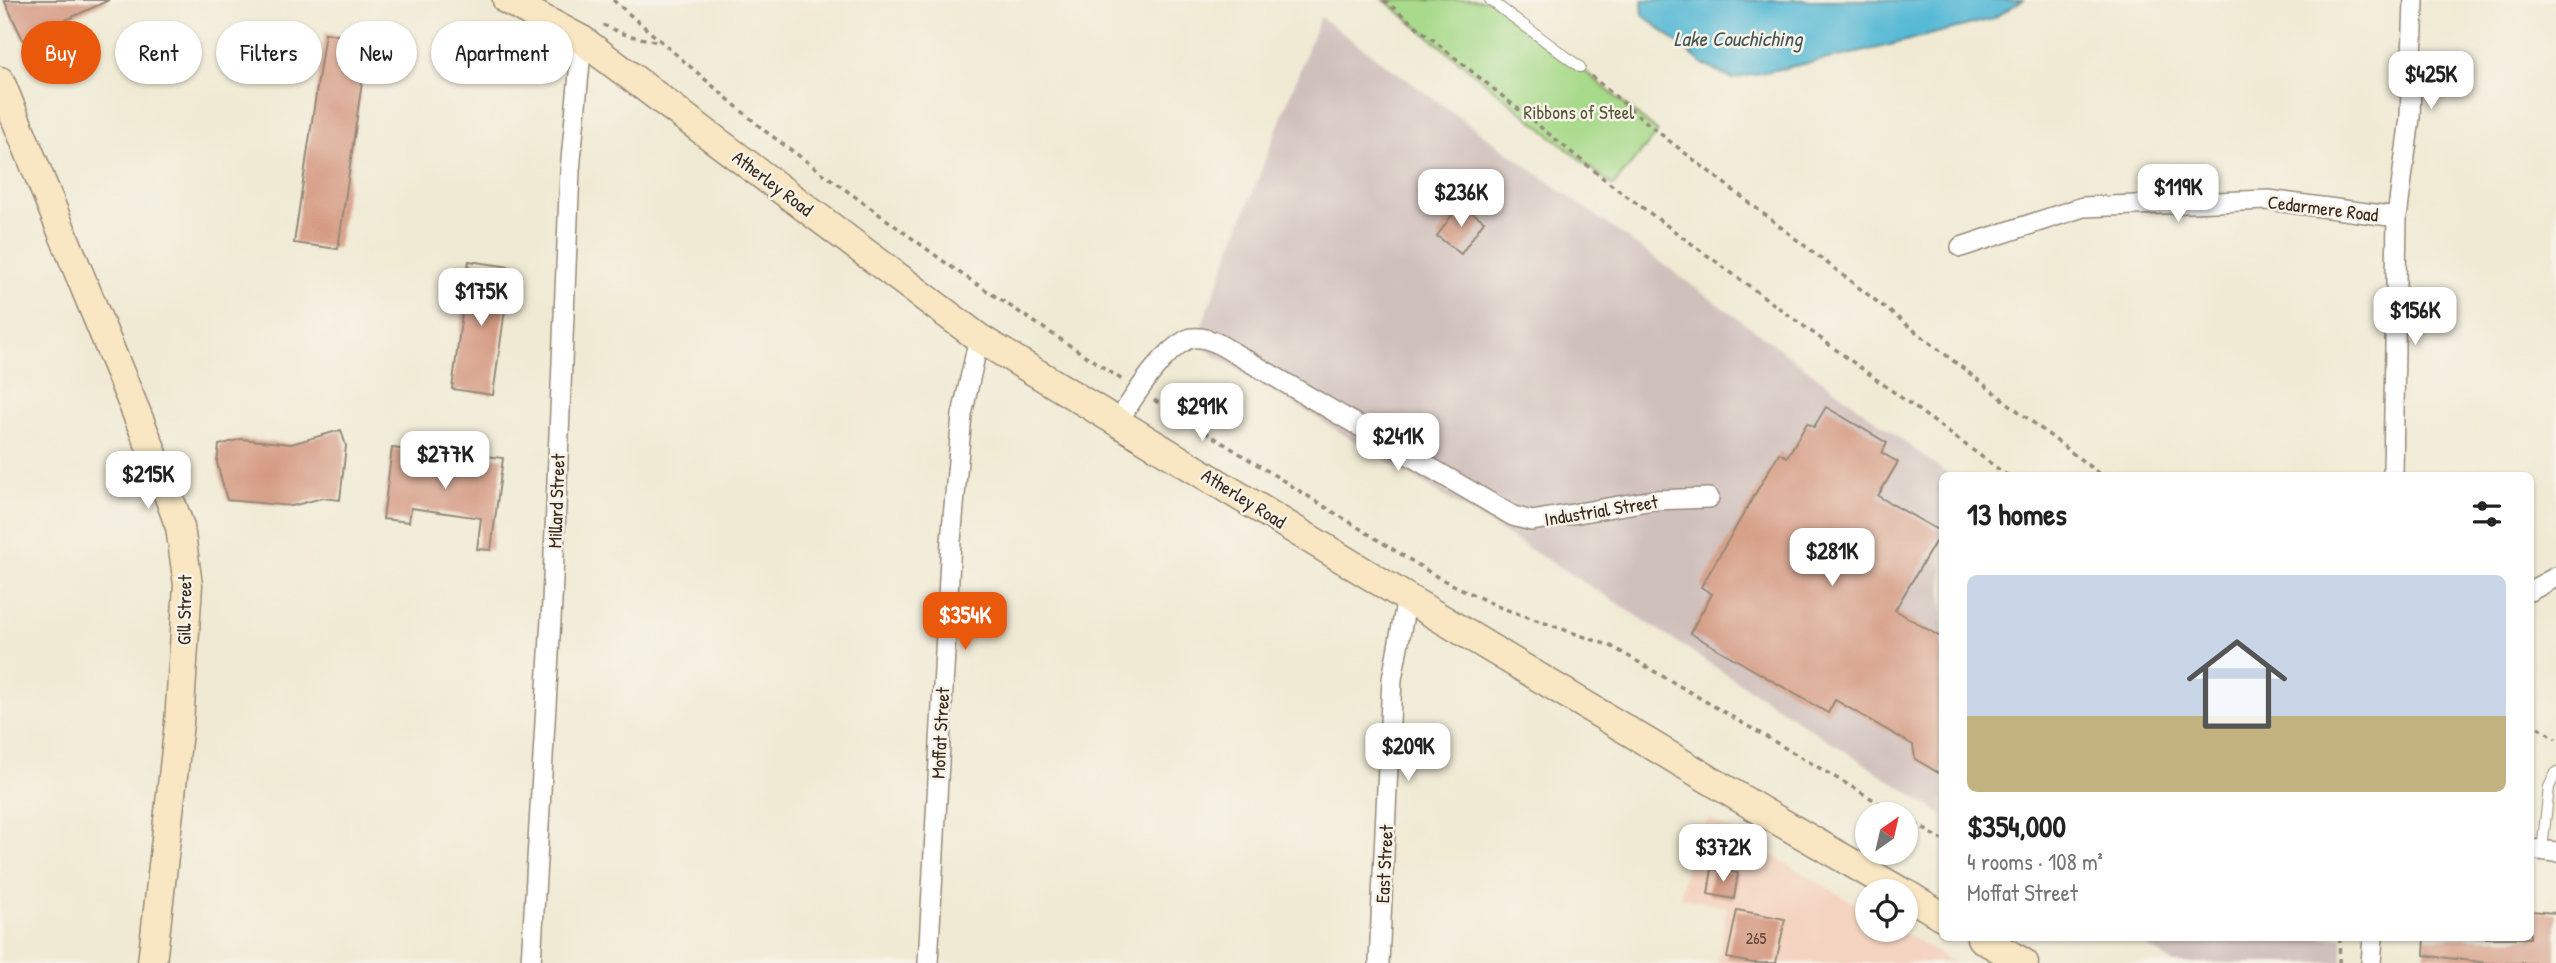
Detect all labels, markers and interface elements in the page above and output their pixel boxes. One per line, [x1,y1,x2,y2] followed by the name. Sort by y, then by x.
[21,21,101,84] chip: Buy
[115,21,202,84] chip: Rent
[216,21,322,84] chip: Filters
[336,21,417,84] chip: New
[431,21,573,84] chip: Apartment
[1674,24,1804,53] water label: Lake Couchiching
[2382,52,2480,111] pin: $425K
[2405,58,2457,89] text: $425K
[1524,99,1635,125] park label: Ribbons of Steel
[727,144,819,222] street label: Atherley Road
[2129,164,2227,224] pin: $119K
[1412,170,1510,229] pin: $236K
[2154,171,2202,202] text: $119K
[1434,176,1488,207] text: $236K
[2266,188,2380,228] street label: Cedarmere Road
[432,268,530,328] pin: $175K
[454,275,508,306] text: $175K
[2366,288,2464,347] pin: $156K
[2390,294,2440,325] text: $156K
[1153,384,1251,443] pin: $291K
[1176,390,1228,421] text: $291K
[1349,414,1447,473] pin: $241K
[1372,420,1424,451] text: $241K
[396,432,494,491] pin: $277K
[416,438,474,469] text: $277K
[99,452,197,511] pin: $215K
[541,453,571,549] street label: Millard Street
[122,458,174,489] text: $215K
[1197,462,1292,534] street label: Atherley Road
[1542,488,1660,532] street label: Industrial Street
[1967,494,2067,534] text: 13 homes
[2468,495,2506,533] icon: filters
[1783,528,1881,588] pin: $281K
[1806,535,1858,566] text: $281K
[170,574,198,645] street label: Gill Street
[916,592,1014,652] pin: $354K
[939,599,991,630] text: $354K
[2174,621,2300,747] icon: home
[925,686,955,779] street label: Moffat Street
[1359,724,1457,783] pin: $209K
[1381,730,1435,761] text: $209K
[1855,802,1918,864] north arrow
[1855,802,1918,942] map controls
[1967,806,2066,846] text: $354,000
[1369,824,1399,904] street label: East Street
[1674,824,1772,884] pin: $372K
[1695,831,1751,862] text: $372K
[1967,846,2103,877] text: 4 rooms · 108 m²
[1967,877,2078,908] text: Moffat Street
[1855,879,1918,942] button: locate
[1746,927,1767,949] house number: 265

